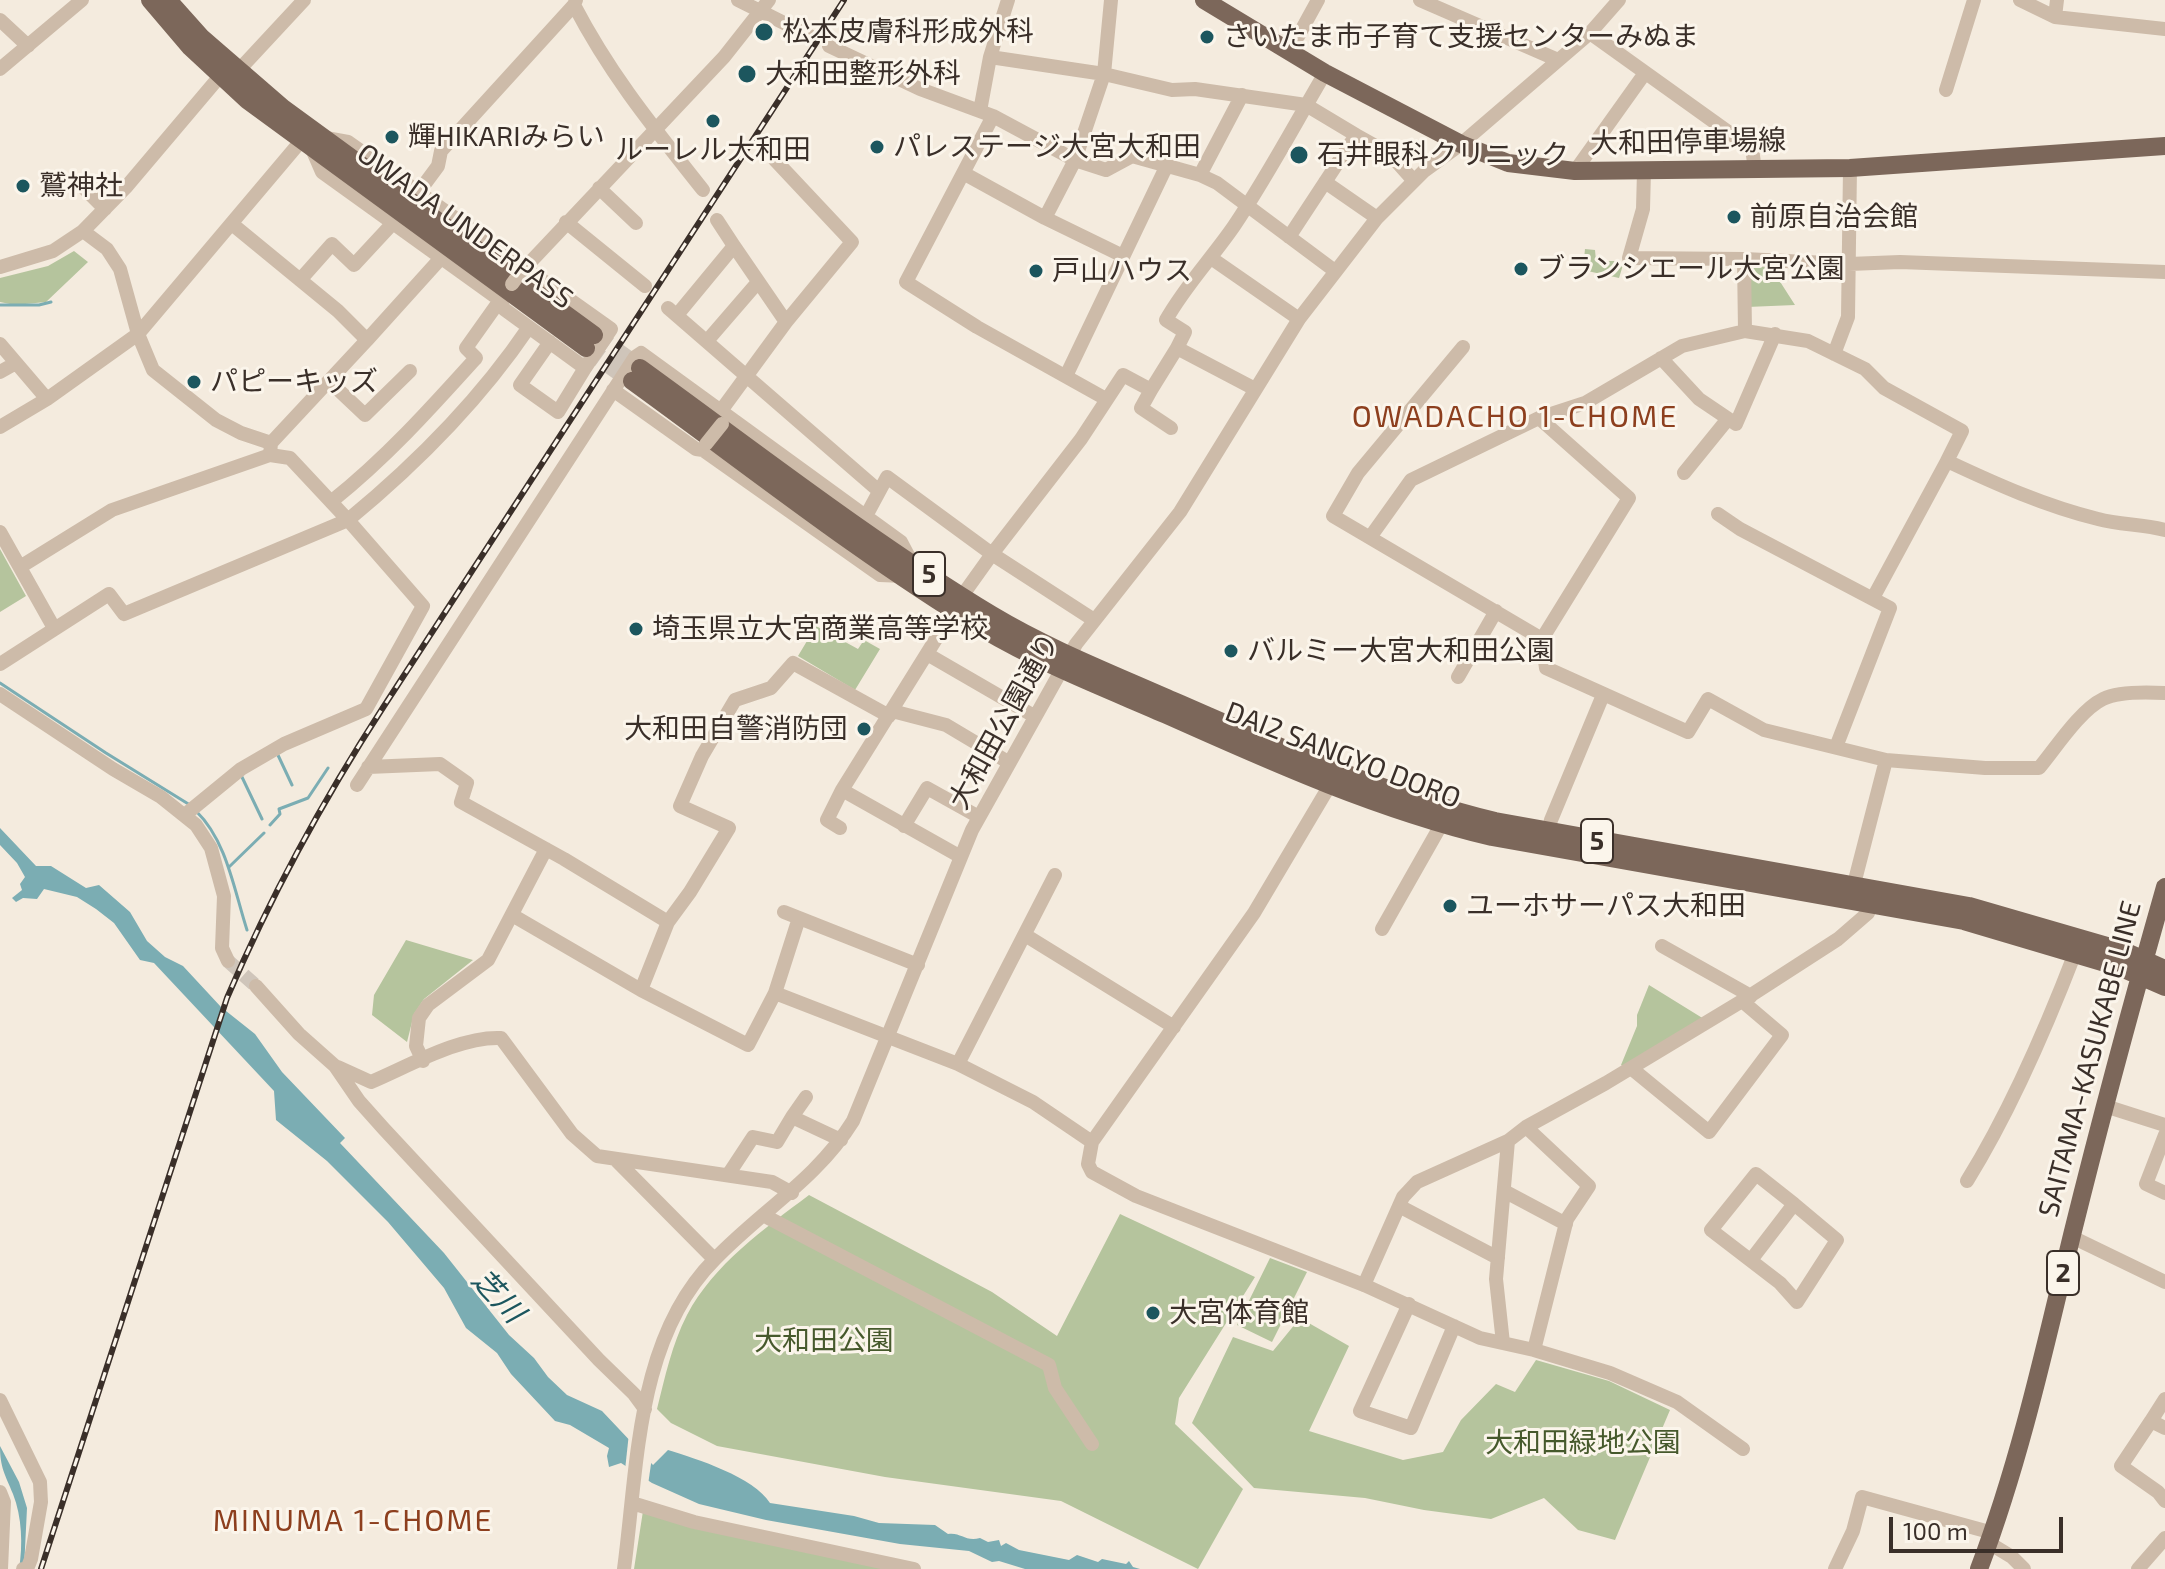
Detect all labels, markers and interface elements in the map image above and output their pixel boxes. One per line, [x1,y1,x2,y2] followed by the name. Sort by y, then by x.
[782,15,1034,49] place label: 松本皮膚科形成外科
[1223,20,1699,54] place label: さいたま市子育て支援センターみぬま
[753,21,775,43] marker: 松本皮膚科形成外科
[1198,28,1216,46] marker: さいたま市子育て支援センターみぬま
[765,57,961,91] place label: 大和田整形外科
[736,63,758,85] marker: 大和田整形外科
[704,112,722,130] marker: ルーレル大和田
[408,120,605,154] place label: 輝HIKARIみらい
[1590,123,1786,161] street label: 大和田停車場線
[383,128,401,146] marker: 輝HIKARIみらい
[893,130,1201,164] place label: パレステージ大宮大和田
[615,133,811,167] place label: ルーレル大和田
[351,136,579,316] street label: OWADA UNDERPASS
[868,138,886,156] marker: パレステージ大宮大和田
[1317,138,1569,172] place label: 石井眼科クリニック
[1288,144,1310,166] marker: 石井眼科クリニック
[39,169,123,203] place label: 鷲神社
[14,177,32,195] marker: 鷲神社
[1750,200,1918,234] place label: 前原自治会館
[1725,208,1743,226] marker: 前原自治会館
[1537,252,1845,286] place label: ブランシエール大宮公園
[1052,254,1192,288] place label: 戸山ハウス
[1512,260,1530,278] marker: ブランシエール大宮公園
[1027,262,1045,280] marker: 戸山ハウス
[210,365,378,399] place label: パピーキッズ
[185,373,203,391] marker: パピーキッズ
[1352,399,1678,435] district label: OWADACHO 1-CHOME
[913,552,945,596] road number: 5
[652,612,988,646] place label: 埼玉県立大宮商業高等学校
[627,620,645,638] marker: 埼玉県立大宮商業高等学校
[942,627,1066,815] street label: 大和田公園通り
[1247,634,1555,668] place label: バルミー大宮大和田公園
[1222,642,1240,660] marker: バルミー大宮大和田公園
[1221,695,1465,815] street label: DAI2 SANGYO DORO
[624,712,848,746] place label: 大和田自警消防団
[855,720,873,738] marker: 大和田自警消防団
[1581,819,1613,863] road number: 5
[1466,889,1746,923] place label: ユーホサーパス大和田
[1441,897,1459,915] marker: ユーホサーパス大和田
[2032,897,2148,1221] street label: SAITAMA-KASUKABE LINE
[2047,1251,2079,1295] road number: 2
[464,1262,532,1330] water label: 芝川
[1169,1296,1309,1330] place label: 大宮体育館
[1144,1304,1162,1322] marker: 大宮体育館
[754,1324,894,1358] park label: 大和田公園
[1485,1426,1681,1460] park label: 大和田緑地公園
[1893,1501,2067,1551] scale bar
[213,1503,493,1539] district label: MINUMA 1-CHOME
[1903,1516,1968,1545] text: 100 m

